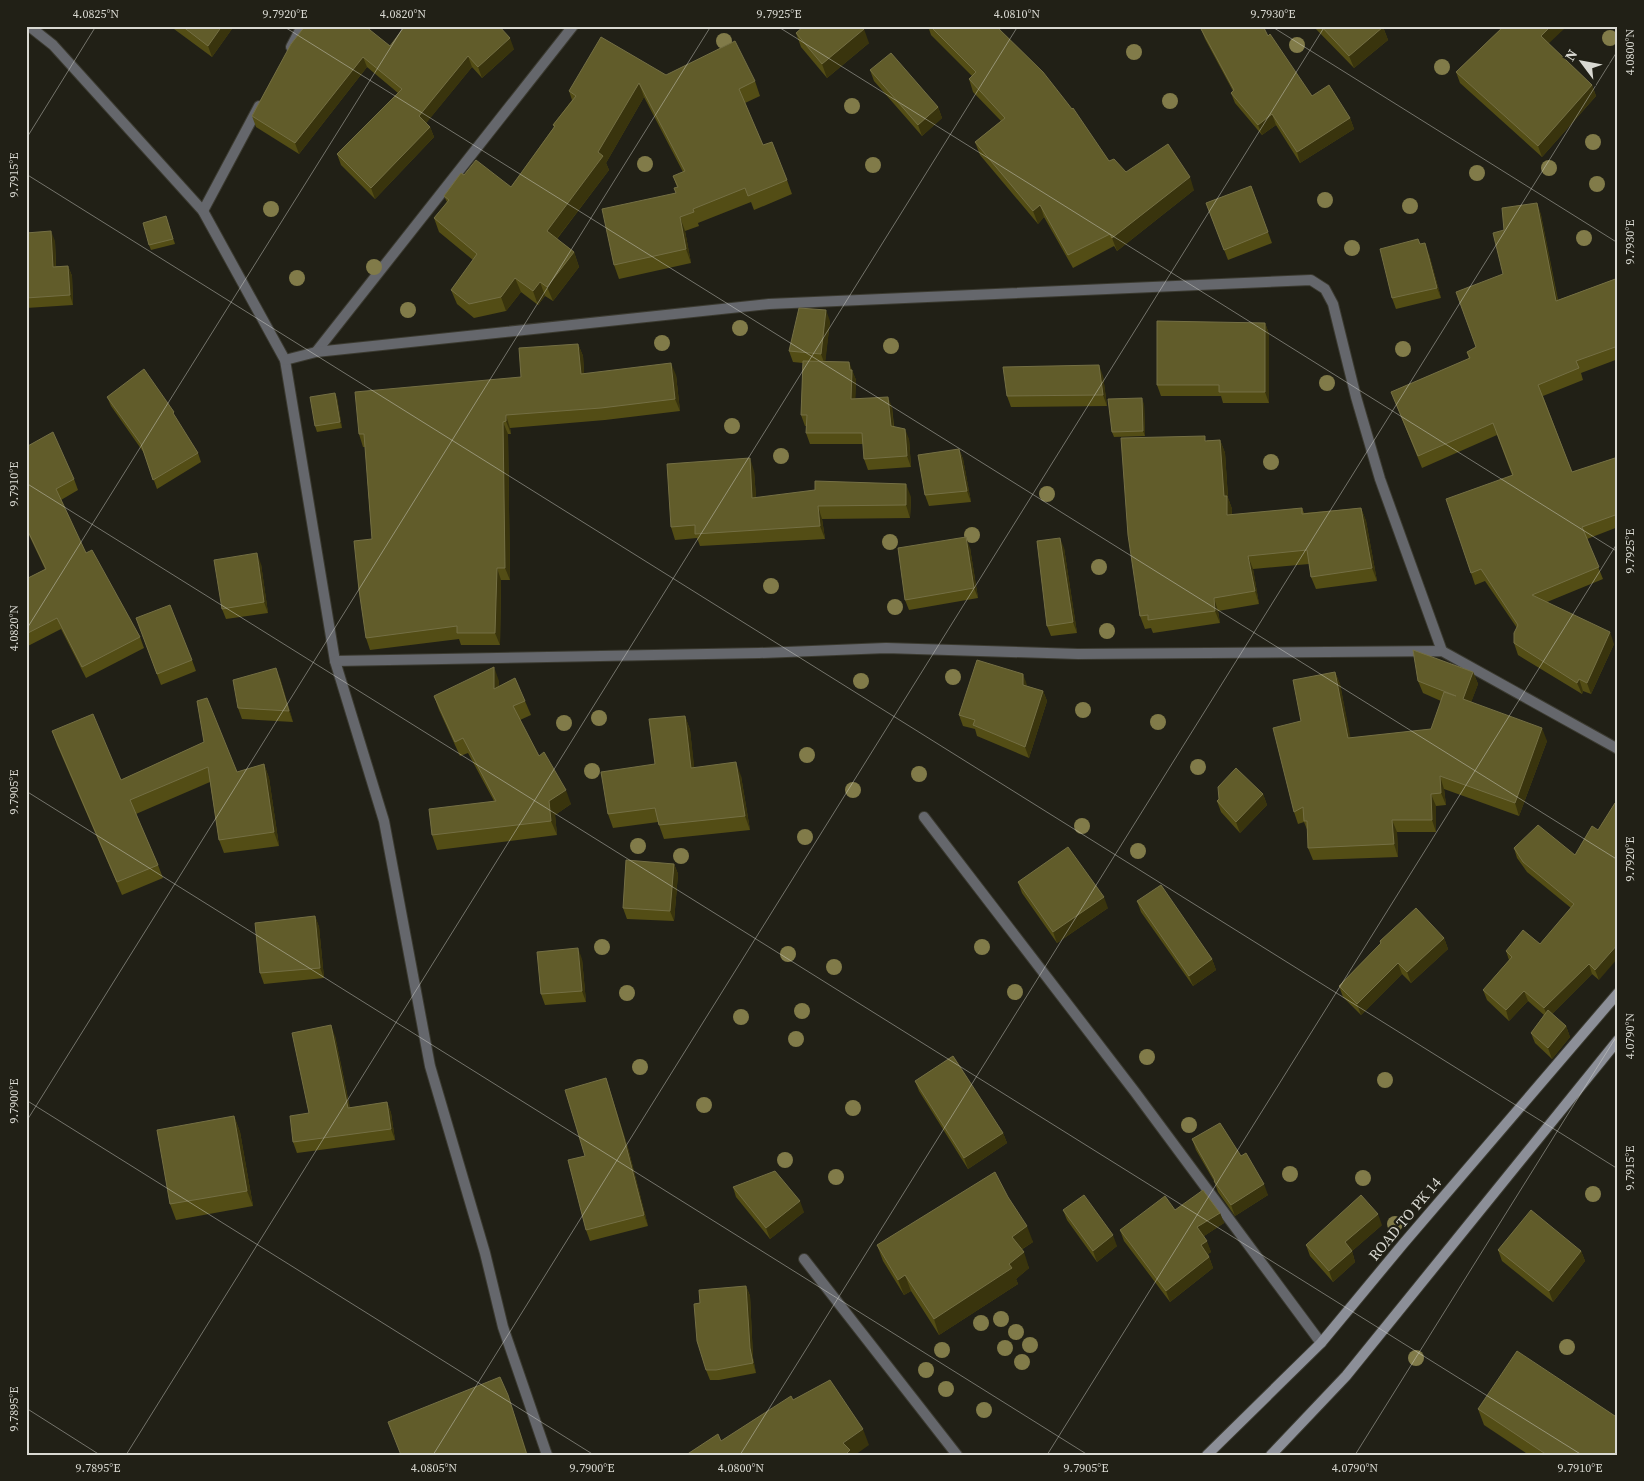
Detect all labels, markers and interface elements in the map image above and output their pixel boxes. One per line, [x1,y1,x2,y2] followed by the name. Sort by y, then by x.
[73,6,119,22] text: 4.0825°N
[263,6,307,22] text: 9.7920°E
[380,6,426,22] text: 4.0820°N
[757,6,801,22] text: 9.7925°E
[994,6,1040,22] text: 4.0810°N
[1251,6,1295,22] text: 9.7930°E
[1622,29,1638,75] text: 4.0800°N
[1556,38,1606,88] north arrow
[1560,45,1582,65] text: N
[6,153,22,197] text: 9.7915°E
[1622,220,1638,264] text: 9.7930°E
[6,462,22,506] text: 9.7910°E
[1622,529,1638,573] text: 9.7925°E
[6,605,22,651] text: 4.0820°N
[6,770,22,814] text: 9.7905°E
[1622,837,1638,881] text: 9.7920°E
[1622,1013,1638,1059] text: 4.0790°N
[6,1079,22,1123] text: 9.7900°E
[1622,1146,1638,1190] text: 9.7915°E
[1363,1172,1446,1265] street label: ROAD TO PK 14
[6,1387,22,1431] text: 9.7895°E
[76,1460,120,1476] text: 9.7895°E
[411,1460,457,1476] text: 4.0805°N
[570,1460,614,1476] text: 9.7900°E
[718,1460,764,1476] text: 4.0800°N
[1064,1460,1108,1476] text: 9.7905°E
[1332,1460,1378,1476] text: 4.0790°N
[1558,1460,1602,1476] text: 9.7910°E

